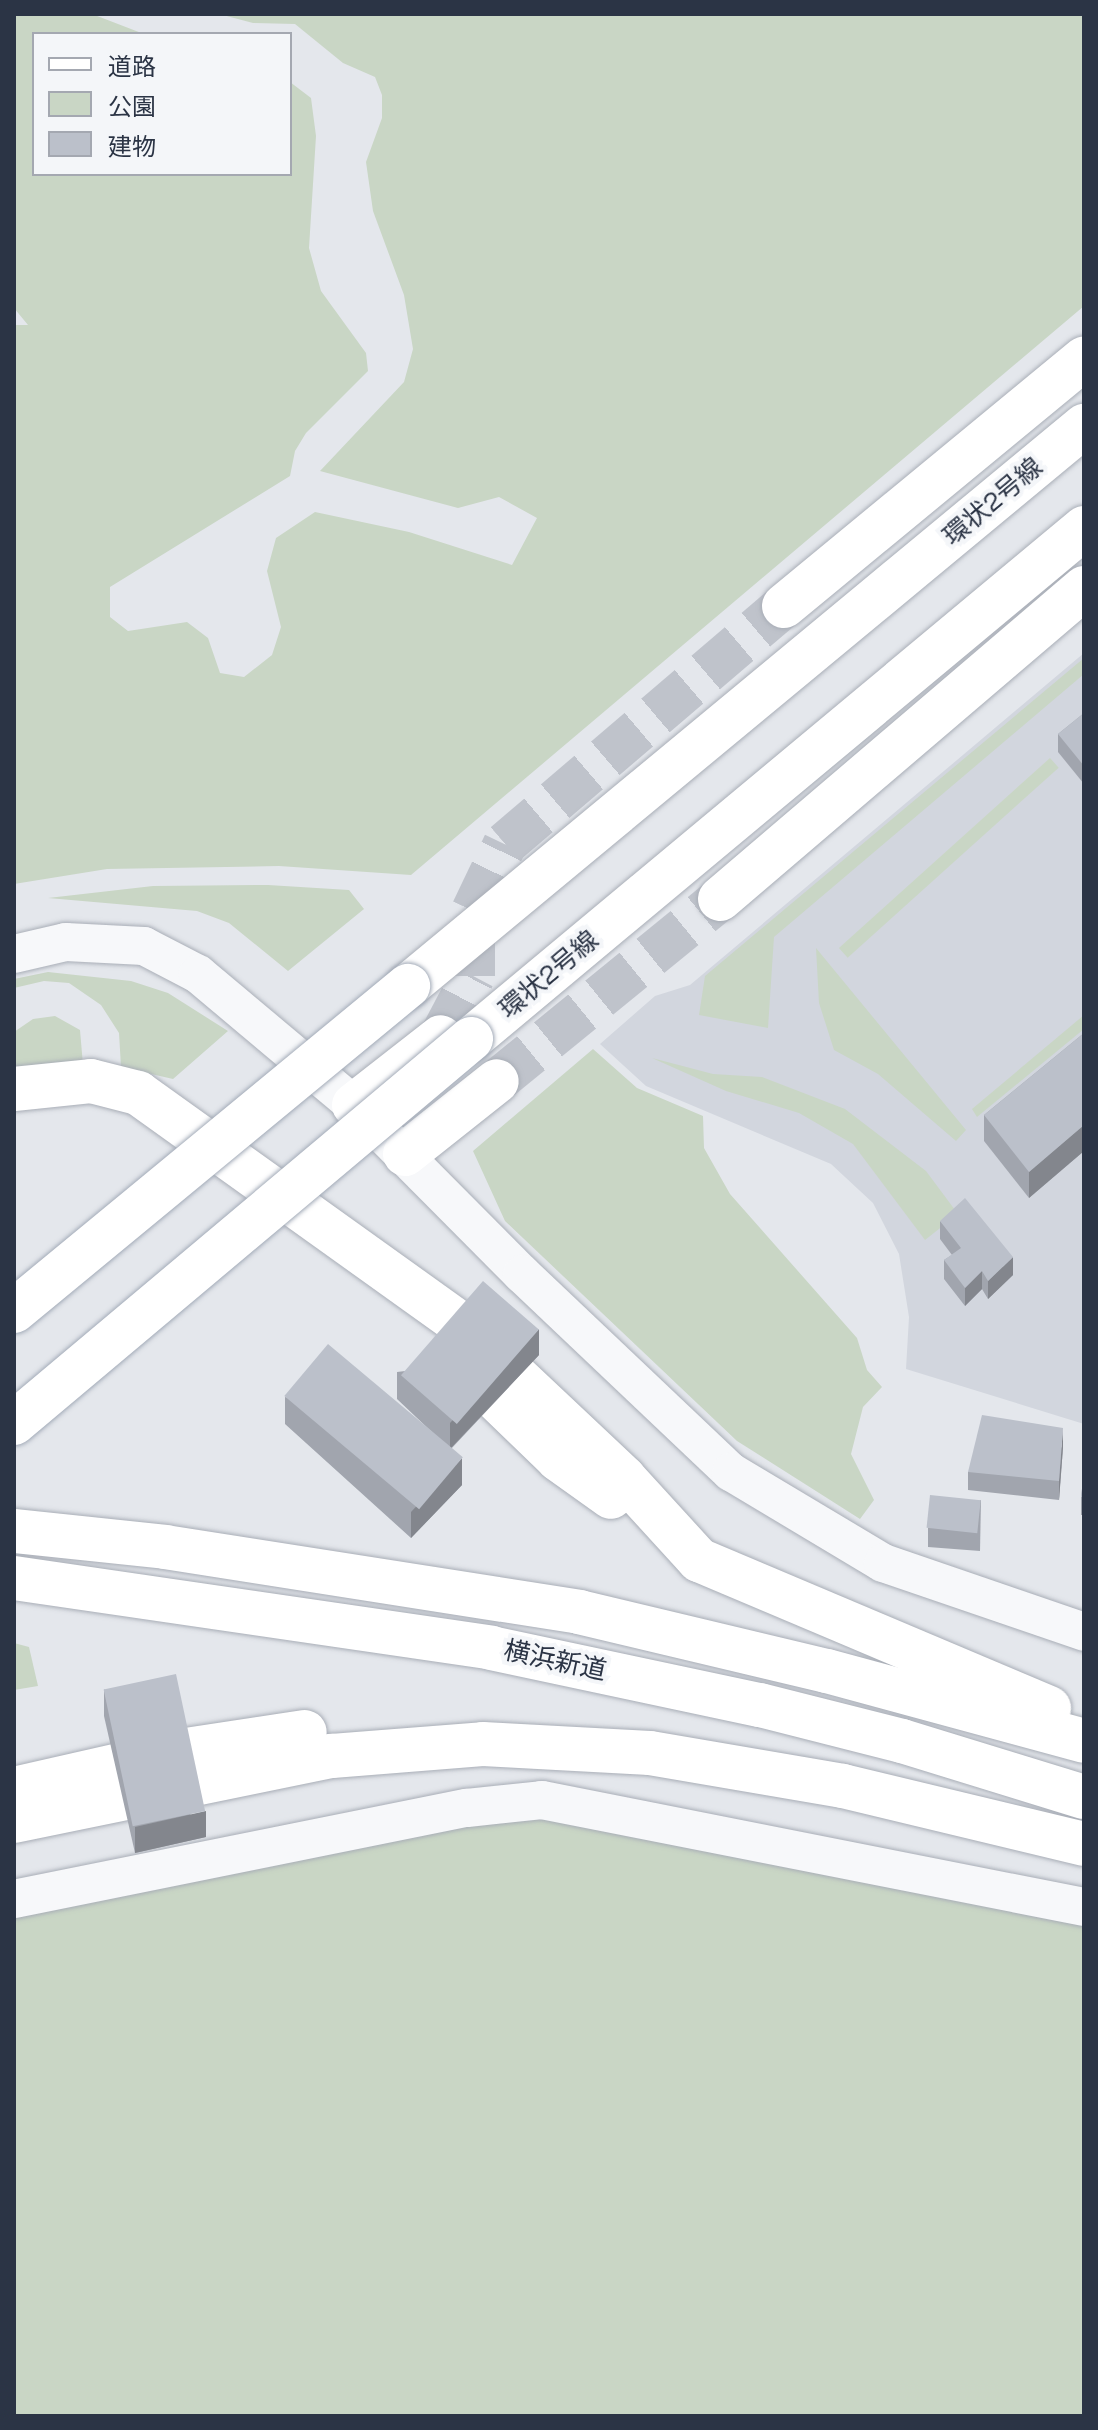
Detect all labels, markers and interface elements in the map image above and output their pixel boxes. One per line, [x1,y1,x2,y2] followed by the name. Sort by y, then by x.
[32,32,292,176] legend
[108,51,156,82] text: 道路
[108,91,156,122] text: 公園
[108,131,156,162] text: 建物
[937,452,1049,552] street label: 環状2号線
[493,925,605,1025] street label: 環状2号線
[501,1635,609,1687] street label: 横浜新道

